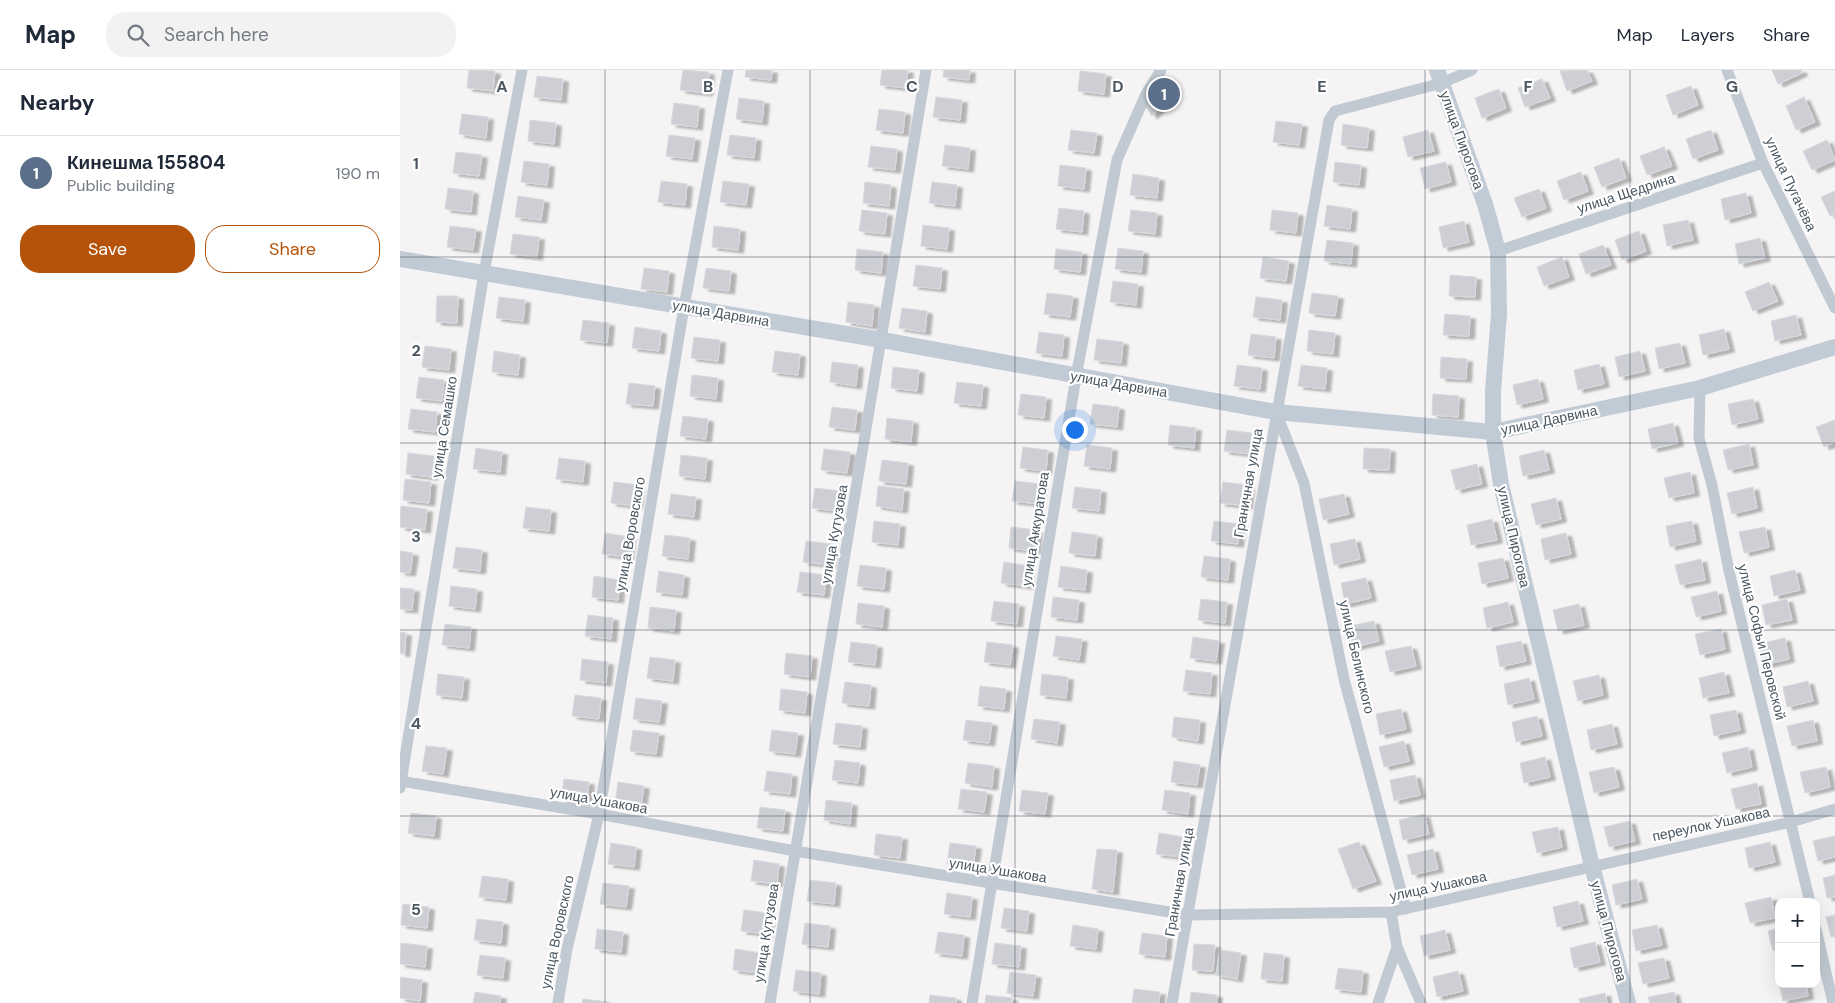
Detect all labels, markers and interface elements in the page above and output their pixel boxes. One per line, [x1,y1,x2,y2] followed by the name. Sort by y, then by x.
[106,12,456,57] search box
[25,19,76,50] text: Map
[124,21,152,49] icon: search
[164,22,269,47] text: Search here
[1617,23,1653,47] text: Map
[1681,23,1735,47] text: Layers
[1763,23,1810,47] text: Share
[1148,75,1180,113] pin: 1
[496,76,508,97] text: A
[703,76,713,97] text: B
[906,76,918,97] text: C
[1112,76,1124,97] text: D
[1317,76,1327,97] text: E
[1524,76,1533,97] text: F
[1726,76,1738,97] text: G
[1436,88,1488,192] street label: улица Пирогова
[20,89,94,117] text: Nearby
[1761,134,1821,234] street label: улица Пугачёва
[67,150,225,175] text: Кинешма 155804
[413,153,419,174] text: 1
[33,163,39,184] text: 1
[336,163,380,184] text: 190 m
[1575,169,1678,217] street label: улица Щедрина
[67,175,175,196] text: Public building
[20,225,195,273] button: Save
[205,225,380,273] button: Share
[671,296,771,330] street label: улица Дарвина
[411,340,421,361] text: 2
[1069,367,1169,401] street label: улица Дарвина
[427,375,461,479] street label: улица Семашко
[1499,401,1599,439] street label: улица Дарвина
[1062,417,1088,443] your location
[1230,427,1266,539] street label: Граничная улица
[1017,471,1053,587] street label: улица Аккуратова
[611,475,649,593] street label: улица Воровского
[816,483,852,585] street label: улица Кутузова
[1494,485,1534,590] street label: улица Пирогова
[411,526,421,547] text: 3
[1734,562,1790,722] street label: улица Софьи Перовской
[1335,598,1379,716] street label: улица Белинского
[411,713,421,734] text: 4
[549,783,649,817] street label: улица Ушакова
[1651,803,1772,845] street label: переулок Ушакова
[1161,826,1197,938] street label: Граничная улица
[948,853,1048,887] street label: улица Ушакова
[1388,867,1488,905] street label: улица Ушакова
[536,873,578,991] street label: улица Воровского
[1587,879,1631,983] street label: улица Пирогова
[749,882,783,984] street label: улица Кутузова
[1775,898,1820,988] map controls
[1775,898,1820,943] button: +
[411,899,421,920] text: 5
[1775,943,1820,988] button: −

